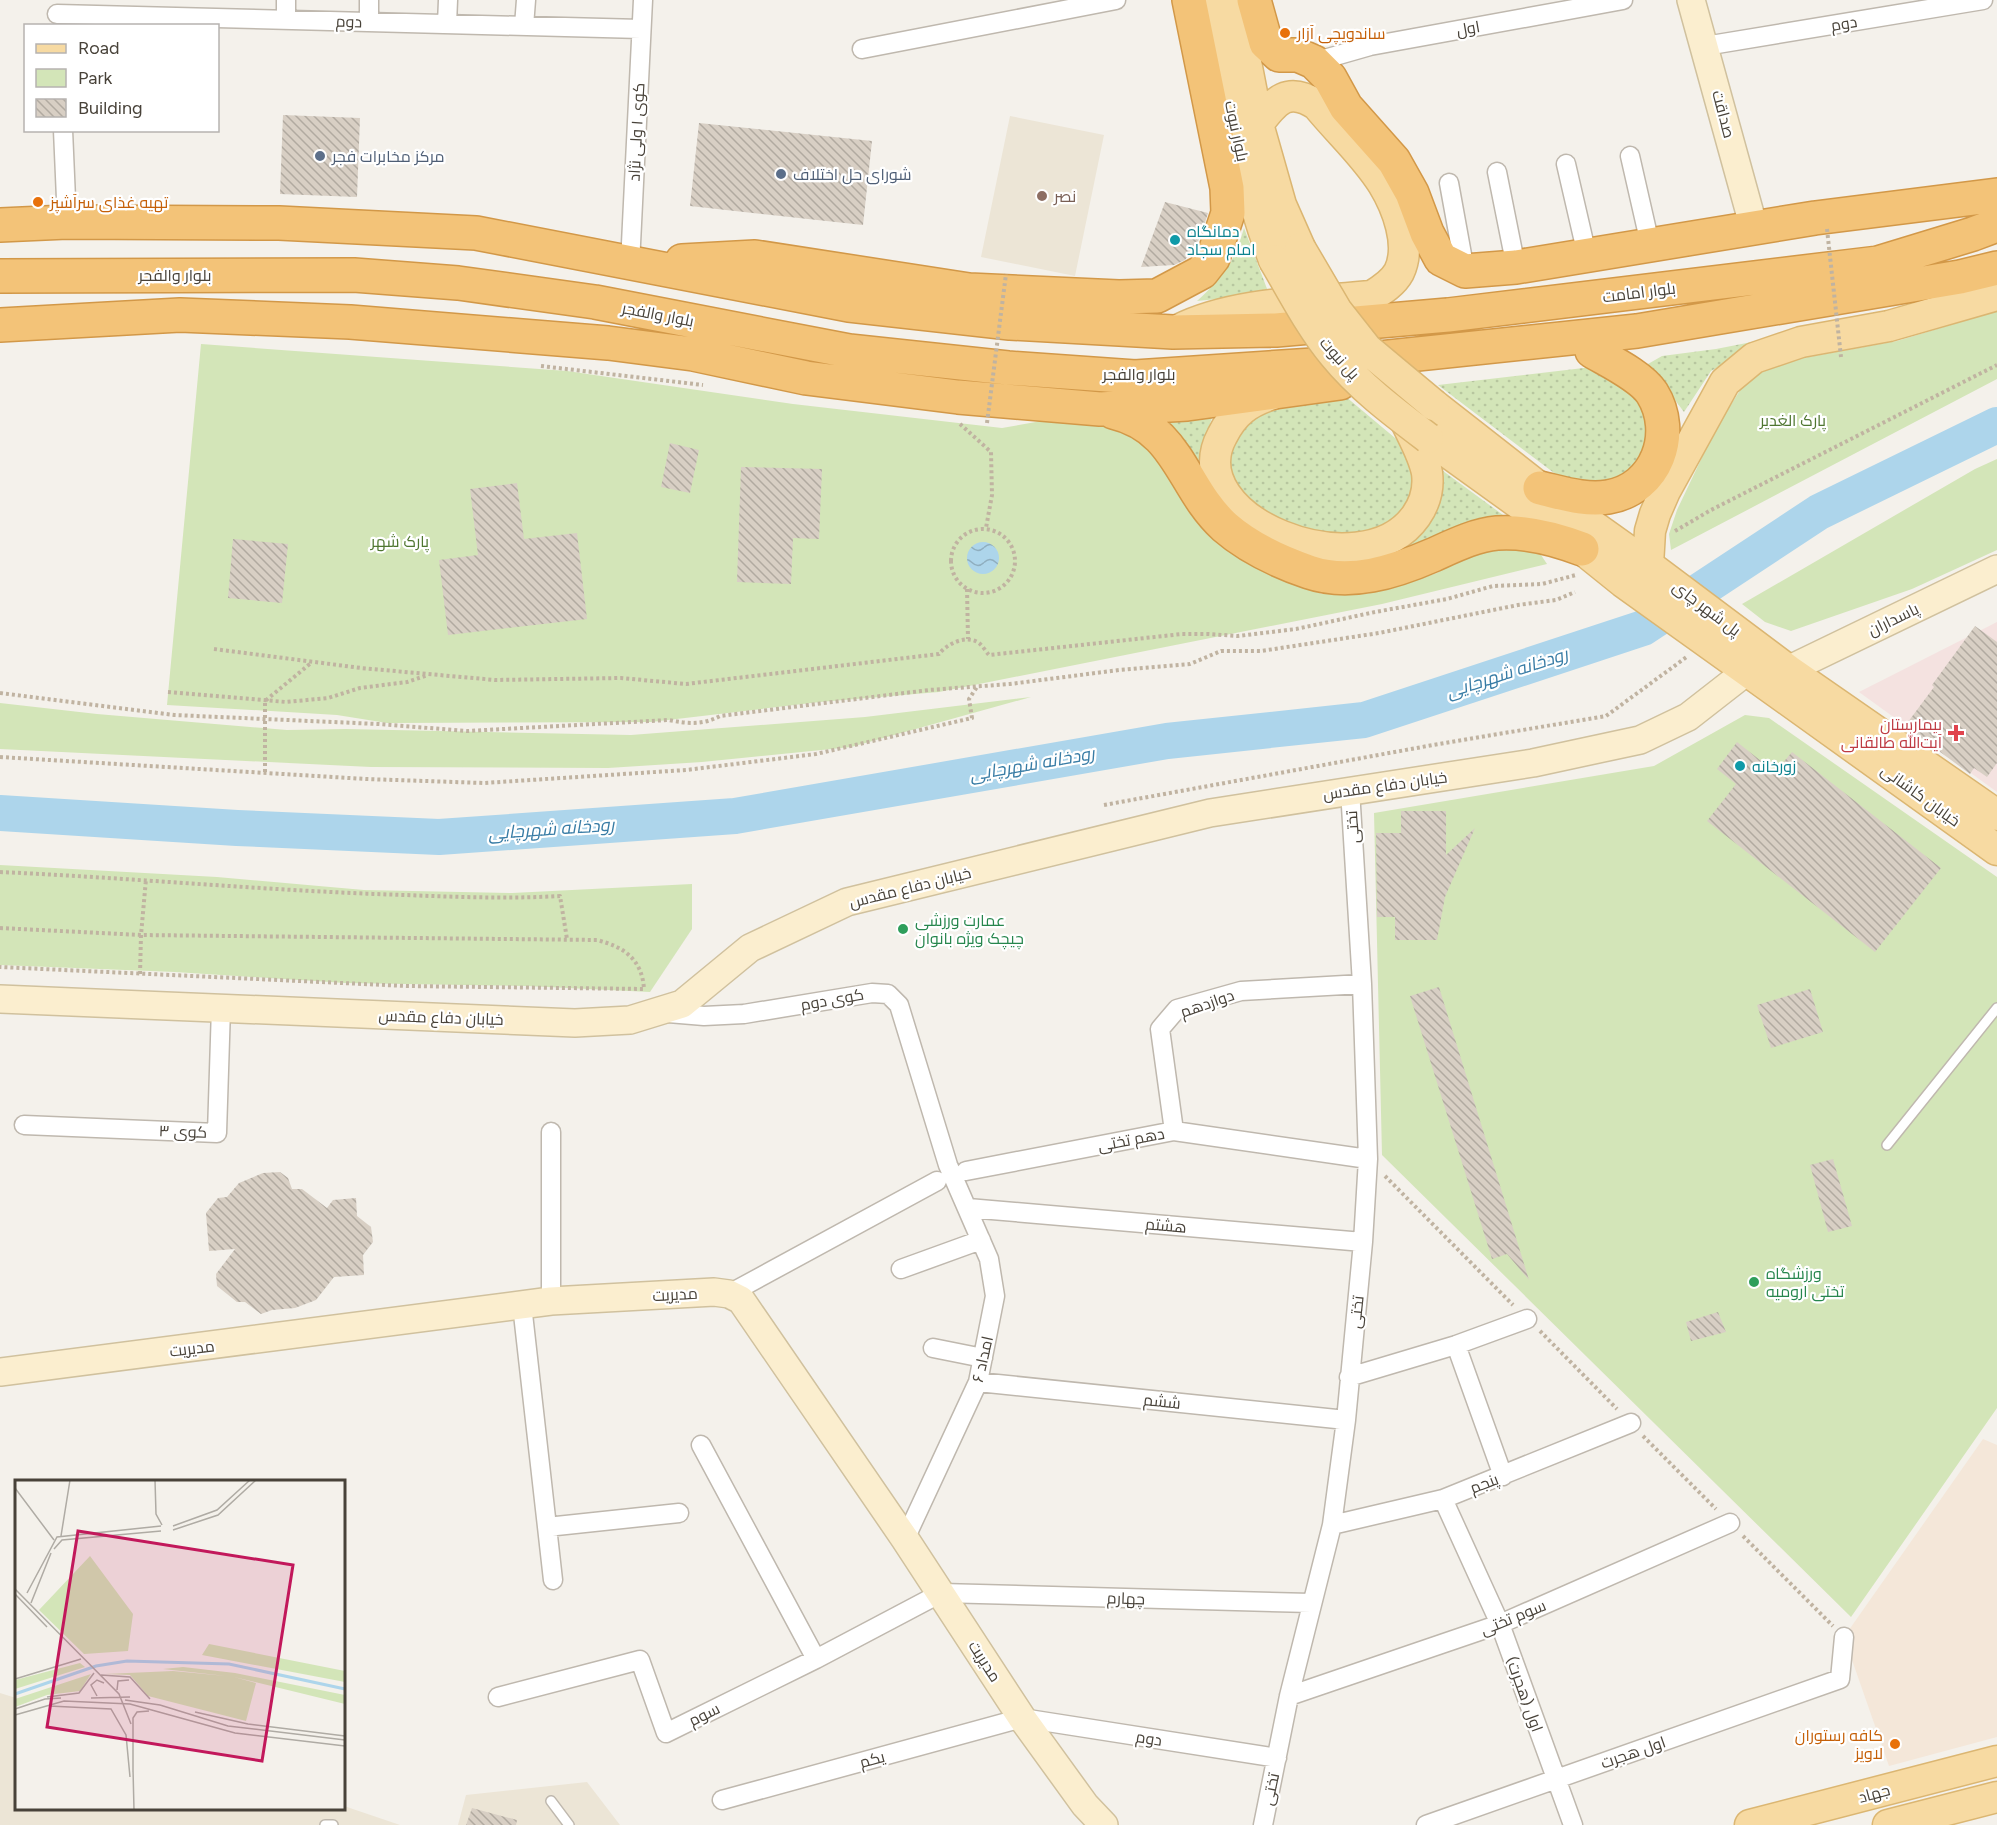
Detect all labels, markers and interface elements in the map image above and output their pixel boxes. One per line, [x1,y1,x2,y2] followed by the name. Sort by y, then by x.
[335,12,363,33] street label: دوم
[1830,12,1859,37] street label: دوم
[1455,17,1482,41] street label: اول
[24,24,219,132] legend
[1296,24,1386,45] place label: ساندویچی آزار
[1278,26,1292,40] marker: ساندویچی آزار
[78,37,119,59] text: Road
[78,67,113,89] text: Park
[624,82,650,182] street label: کوی ۱ ولی نژاد
[1708,88,1739,140] street label: صداقت
[78,97,143,119] text: Building
[1221,99,1252,163] street label: بلوار نبوت
[331,147,445,166] place label: مرکز مخابرات فجر
[313,149,327,163] marker: مرکز مخابرات فجر
[793,165,911,185] place label: شورای حل اختلاف
[774,167,788,181] marker: شورای حل اختلاف
[1053,187,1076,206] place label: نصر
[1035,189,1049,203] marker: نصر
[49,193,169,214] place label: تهیه غذای سرآشپز
[31,195,45,209] marker: تهیه غذای سرآشپز
[1187,222,1256,261] place label: دمانگاه امام سجاد
[1168,233,1182,247] marker: دمانگاه امام سجاد
[138,266,212,285] street label: بلوار والفجر
[1601,279,1677,306] street label: بلوار امامت
[619,298,696,331] street label: بلوار والفجر
[1314,333,1364,385] street label: پل نبوت
[1102,365,1176,384] street label: بلوار والفجر
[1759,411,1827,432] park label: پارک الغدیر
[370,532,430,553] park label: پارک شهر
[1668,577,1745,642] street label: پل شهر چای
[1865,599,1923,642] street label: پاسداران
[1443,643,1572,704] water label: رودخانه شهرچایی
[1841,715,1943,753] place label: بیمارستان آیت‌الله طالقانی
[1947,724,1965,742] marker: بیمارستان آیت‌الله طالقانی
[968,742,1098,787] water label: رودخانه شهرچایی
[1752,757,1796,776] place label: زورخانه
[1733,759,1747,773] marker: زورخانه
[1877,760,1964,831] street label: خیابان کاشانی
[1322,767,1449,806] street label: خیابان دفاع مقدس
[1342,809,1364,844] street label: تختی
[487,814,616,845] water label: رودخانه شهرچایی
[847,863,974,914] street label: خیابان دفاع مقدس
[915,911,1024,950] place label: عمارت ورزشی چیچک ویژه بانوان
[896,922,910,936] marker: عمارت ورزشی چیچک ویژه بانوان
[799,985,866,1016] street label: کوی دوم
[1178,985,1237,1023] street label: دوازدهم
[378,1006,504,1031] street label: خیابان دفاع مقدس
[158,1121,207,1143] street label: کوی ۳
[1096,1124,1167,1157] street label: دهم تختی
[1144,1214,1188,1239] street label: هشتم
[1766,1264,1845,1302] place label: ورزشگاه تختی ارومیه
[1747,1275,1761,1289] marker: ورزشگاه تختی ارومیه
[652,1284,698,1305] street label: مدیریت
[1345,1294,1369,1329] street label: تختی
[968,1334,997,1384] street label: امداد ۶
[168,1336,216,1361] street label: مدیریت
[1142,1390,1182,1415] street label: ششم
[1467,1469,1503,1499] street label: پنجم
[15,1480,345,1810] inset map
[1106,1588,1145,1611] street label: چهارم
[1478,1596,1550,1641] street label: سوم تختی
[964,1637,1005,1685] street label: مدیریت
[1501,1654,1547,1735] street label: اول (هجرت)
[685,1699,724,1732] street label: سوم
[1795,1726,1883,1763] place label: کافه رستوران لاویز
[1134,1727,1163,1752] street label: دوم
[1598,1733,1668,1773] street label: اول هجرت
[1888,1737,1902,1751] marker: کافه رستوران لاویز
[857,1747,888,1774] street label: یکم
[1258,1770,1284,1807] street label: تختی
[1856,1780,1892,1808] street label: جهاد

